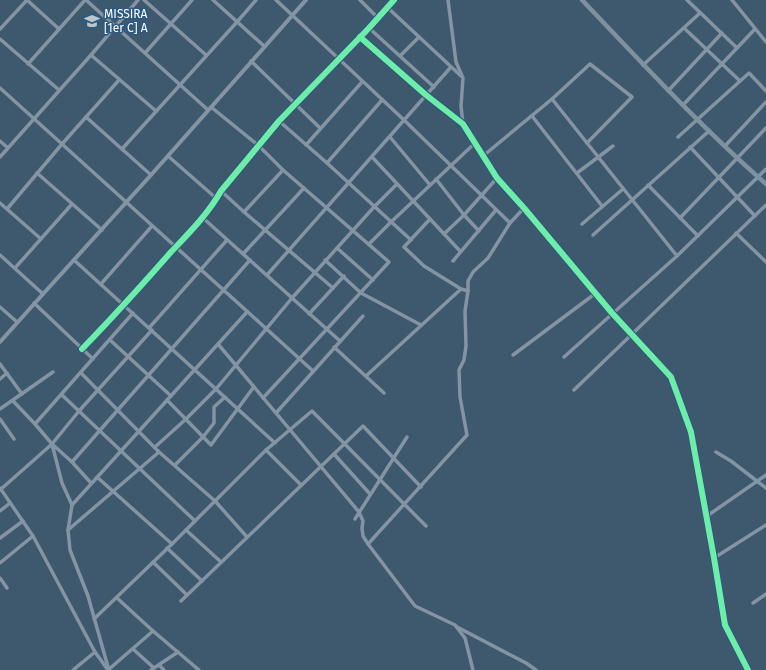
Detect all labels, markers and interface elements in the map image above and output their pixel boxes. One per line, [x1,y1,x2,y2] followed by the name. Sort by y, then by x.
[104,7,148,35] place label: MISSIRA [1er C] A
[83,12,101,30] school or university icon: MISSIRA [1er C] A

